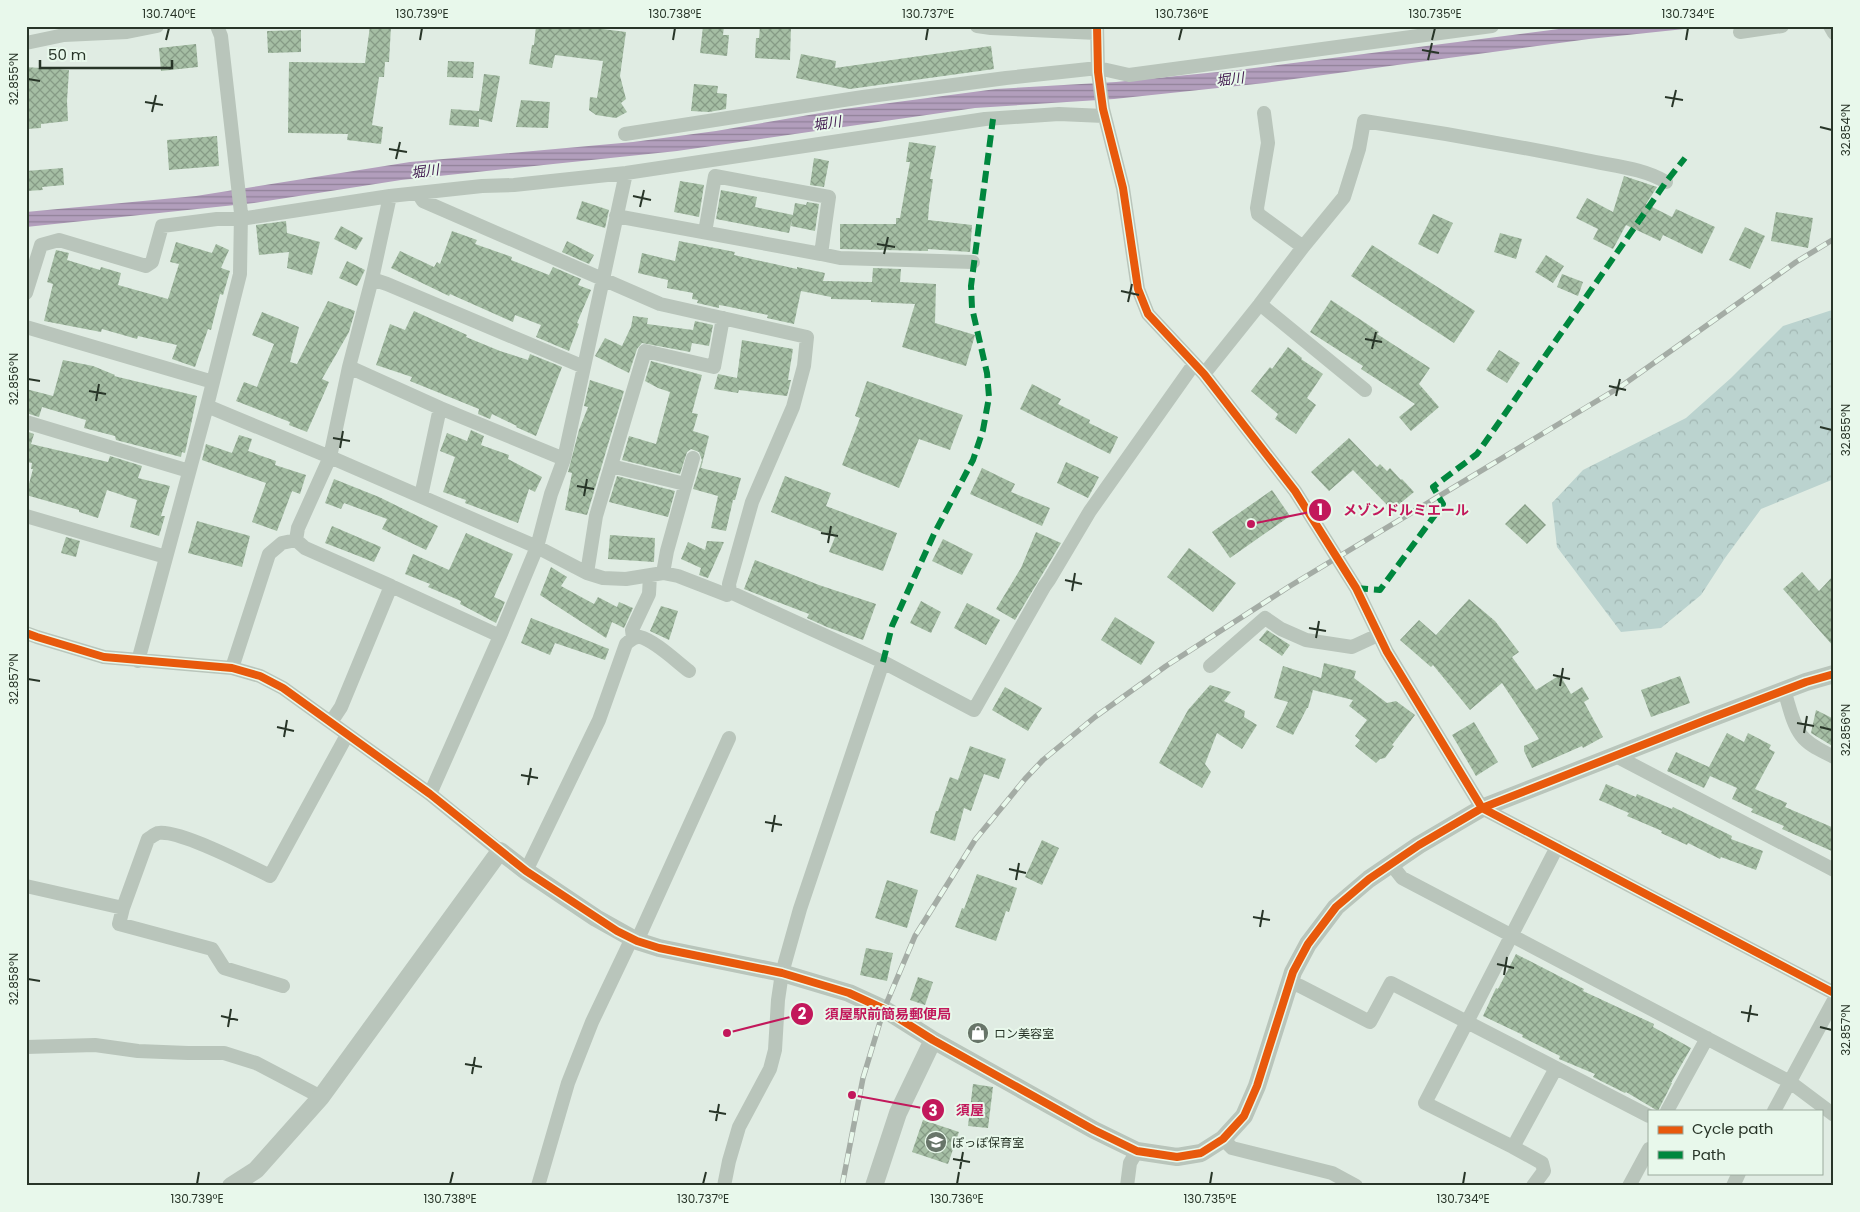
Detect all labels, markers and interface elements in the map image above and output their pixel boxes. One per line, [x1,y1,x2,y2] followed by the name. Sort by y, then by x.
[142,5,196,22] text: 130.740°E
[395,5,449,22] text: 130.739°E
[648,5,702,22] text: 130.738°E
[902,5,954,22] text: 130.737°E
[1155,5,1209,22] text: 130.736°E
[1408,5,1462,22] text: 130.735°E
[1661,5,1715,22] text: 130.734°E
[40,38,172,70] scale bar
[48,44,86,65] text: 50 m
[5,53,22,105] text: 32.855°N
[1215,67,1247,91] water label: 堀川
[1837,104,1854,156] text: 32.854°N
[812,111,844,135] water label: 堀川
[410,159,442,183] water label: 堀川
[5,353,22,405] text: 32.856°N
[1837,404,1854,456] text: 32.855°N
[1308,496,1479,525] callout: メゾンドルミエール
[1317,499,1323,520] text: 1
[1343,500,1469,520] text: メゾンドルミエール
[5,653,22,705] text: 32.857°N
[1837,704,1854,756] text: 32.856°N
[5,953,22,1005] text: 32.858°N
[790,999,961,1028] callout: 須屋駅前簡易郵便局
[798,1003,807,1024] text: 2
[825,1004,951,1024] text: 須屋駅前簡易郵便局
[1837,1004,1854,1056] text: 32.857°N
[966,1021,990,1045] shop icon: ロン美容室
[994,1025,1054,1042] place label: ロン美容室
[921,1096,994,1125] callout: 須屋
[928,1100,938,1121] text: 3
[956,1100,984,1120] text: 須屋
[1648,1110,1822,1174] legend
[1692,1118,1773,1139] text: Cycle path
[924,1130,948,1154] school or university icon: ぽっぽ保育室
[952,1134,1024,1151] place label: ぽっぽ保育室
[1692,1144,1726,1165] text: Path
[170,1190,224,1207] text: 130.739°E
[423,1190,477,1207] text: 130.738°E
[677,1190,729,1207] text: 130.737°E
[930,1190,984,1207] text: 130.736°E
[1183,1190,1237,1207] text: 130.735°E
[1436,1190,1490,1207] text: 130.734°E

